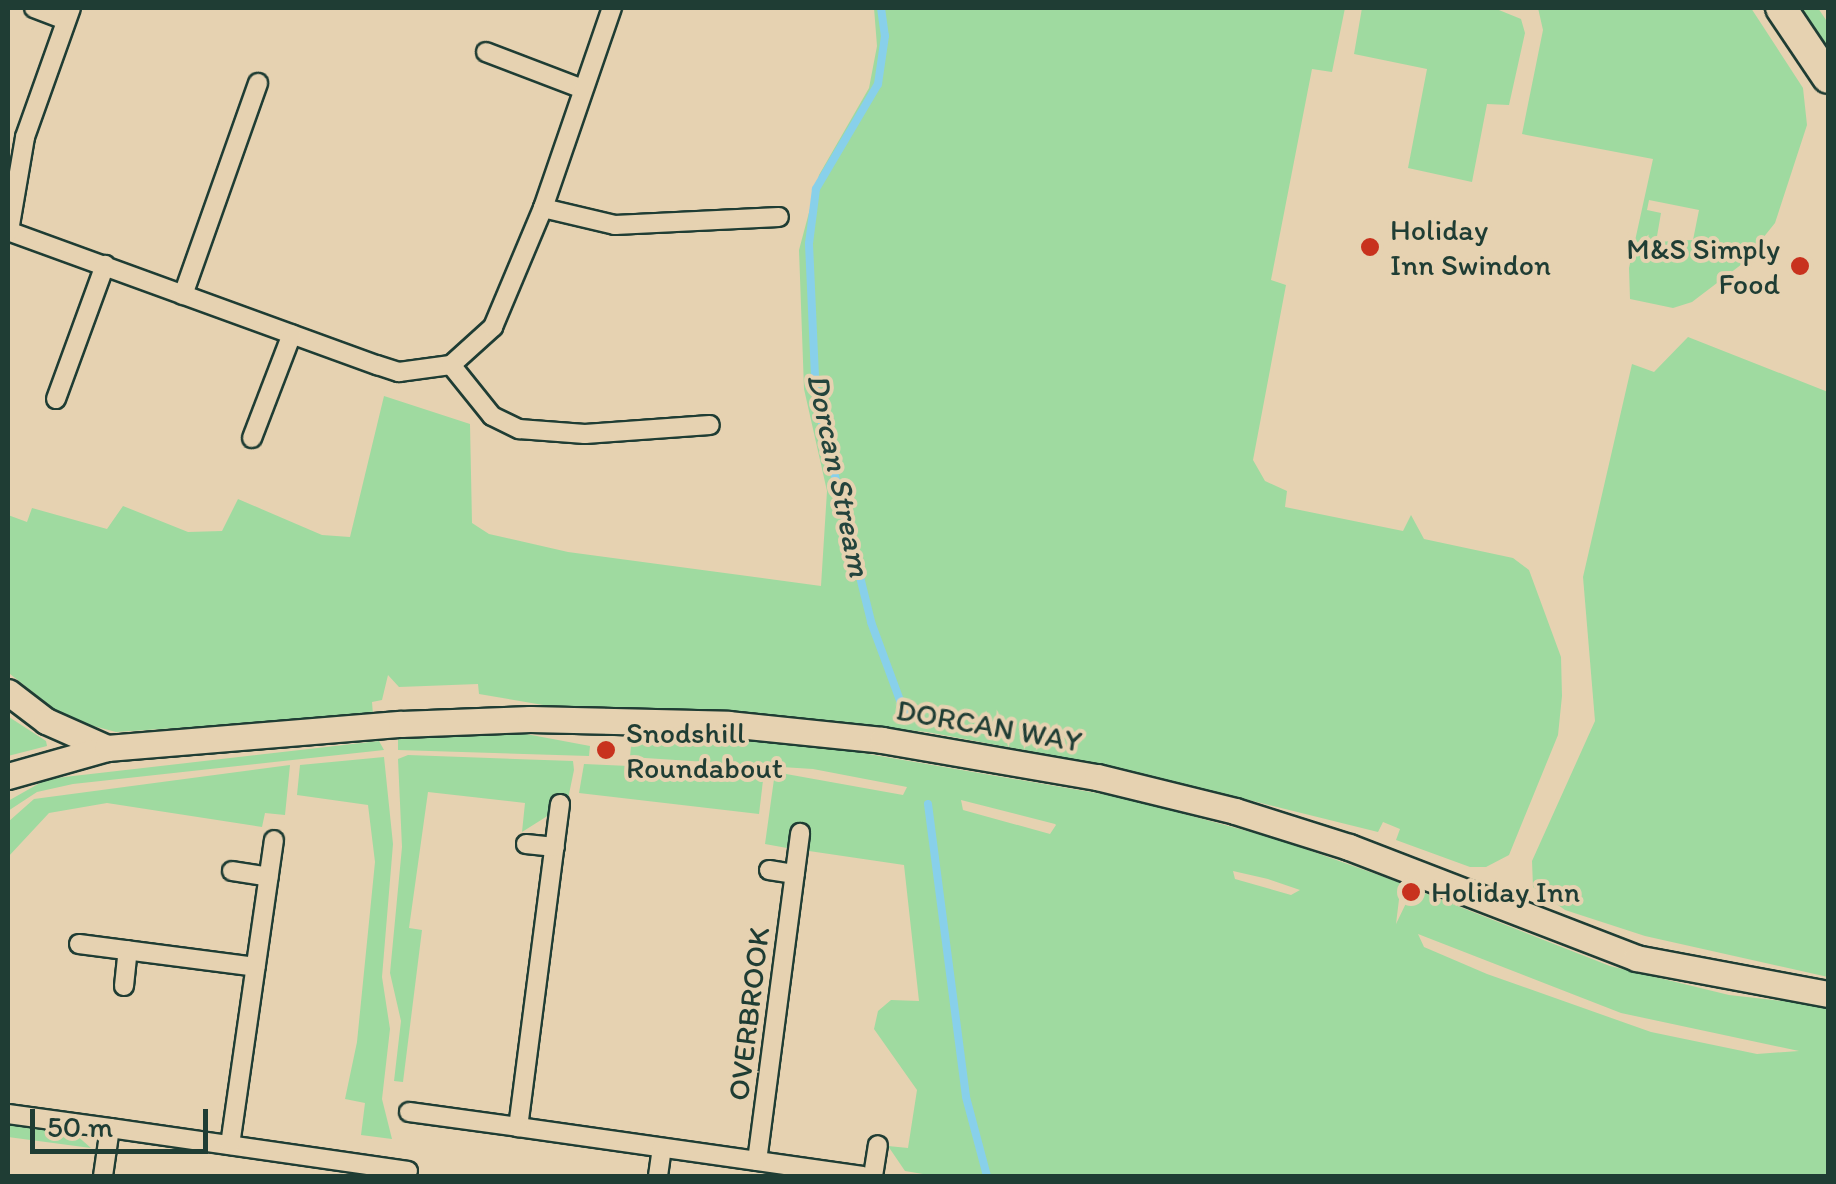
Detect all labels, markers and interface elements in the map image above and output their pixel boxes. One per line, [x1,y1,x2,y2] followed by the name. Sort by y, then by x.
[1390,212,1550,282] place label: Holiday Inn Swindon
[1626,231,1780,302] place label: M&S Simply Food
[1359,236,1381,258] marker: Holiday Inn Swindon
[1789,255,1811,277] marker: M&S Simply Food
[799,370,879,580] water label: Dorcan Stream
[894,692,1084,760] street label: DORCAN WAY
[626,715,783,786] place label: Snodshill Roundabout
[595,739,617,761] marker: Snodshill Roundabout
[1431,874,1580,910] place label: Holiday Inn
[1400,881,1422,903] marker: Holiday Inn
[721,925,777,1103] street label: OVERBROOK
[35,1089,212,1151] scale bar
[47,1108,113,1145] text: 50 m

